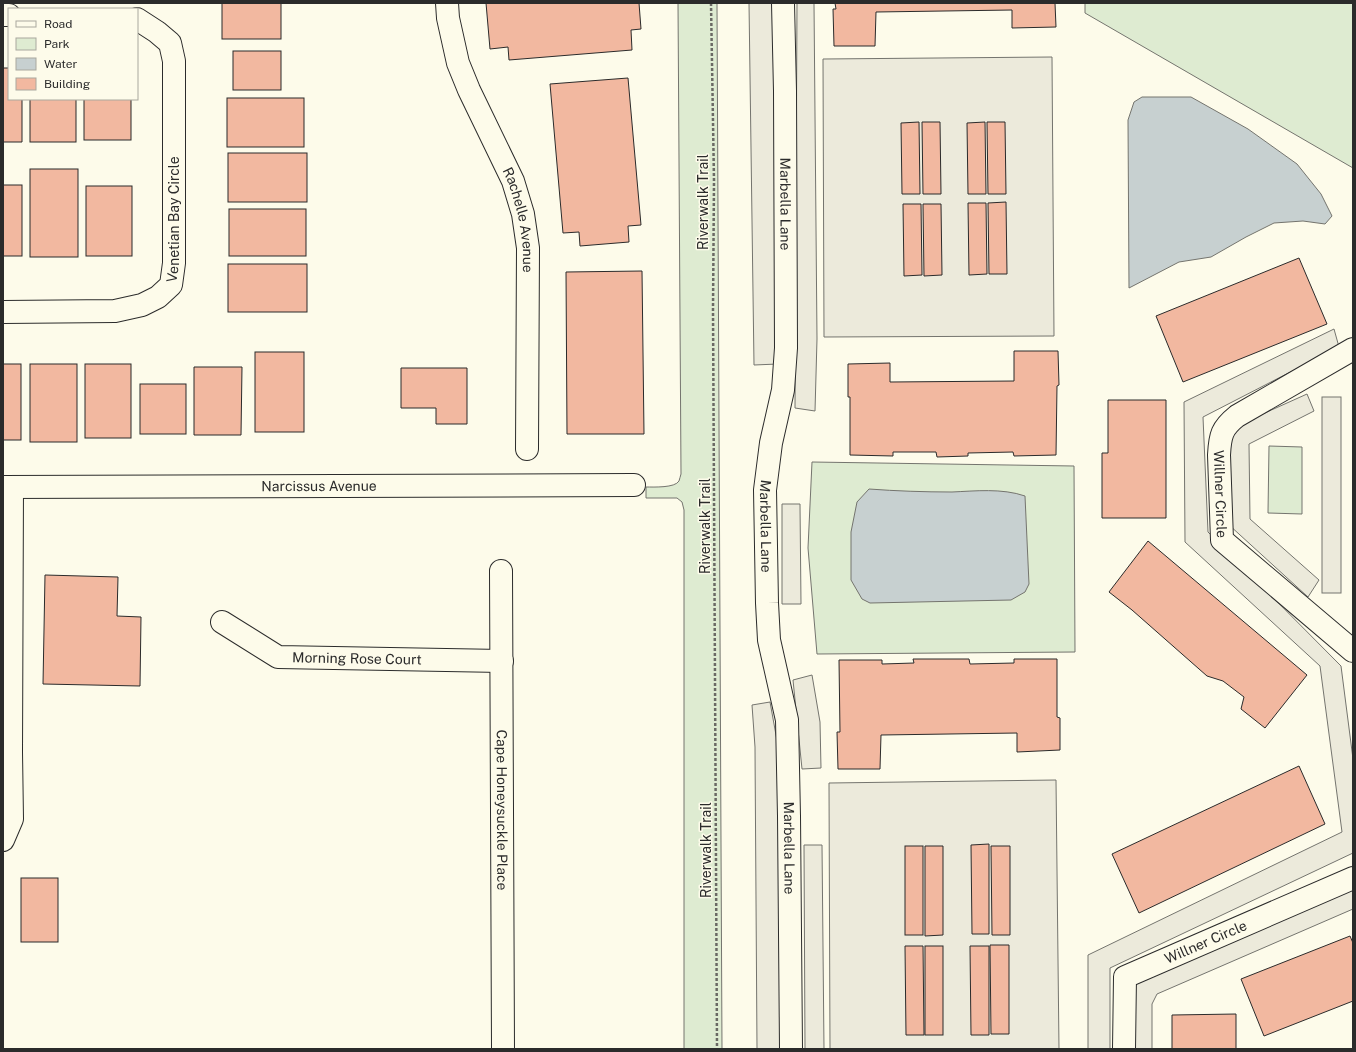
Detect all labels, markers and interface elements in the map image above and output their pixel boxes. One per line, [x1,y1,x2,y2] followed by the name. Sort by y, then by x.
[8,8,138,100] legend
[44,17,72,31] text: Road
[44,37,70,51] text: Park
[44,57,78,71] text: Water
[44,77,90,91] text: Building
[695,154,711,250] street label: Riverwalk Trail
[163,156,182,283] street label: Venetian Bay Circle
[777,157,794,251] street label: Marbella Lane
[500,165,536,273] street label: Rachelle Avenue
[1211,450,1230,538] street label: Willner Circle
[261,478,377,494] street label: Narcissus Avenue
[697,478,713,574] street label: Riverwalk Trail
[757,479,774,573] street label: Marbella Lane
[292,649,422,668] street label: Morning Rose Court
[494,730,510,891] street label: Cape Honeysuckle Place
[781,801,798,895] street label: Marbella Lane
[698,802,714,898] street label: Riverwalk Trail
[1162,917,1249,967] street label: Willner Circle

